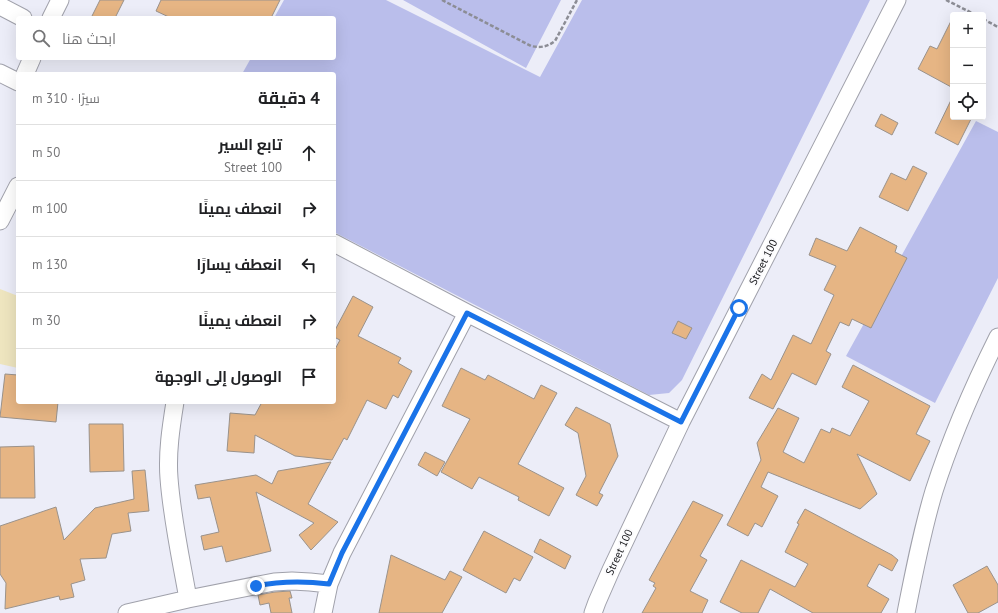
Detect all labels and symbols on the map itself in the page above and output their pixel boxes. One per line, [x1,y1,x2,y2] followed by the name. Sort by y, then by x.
[746,237,780,287] street label: Street 100
[730,299,748,317] route start
[602,527,636,577] street label: Street 100
[247,577,265,595] route end

